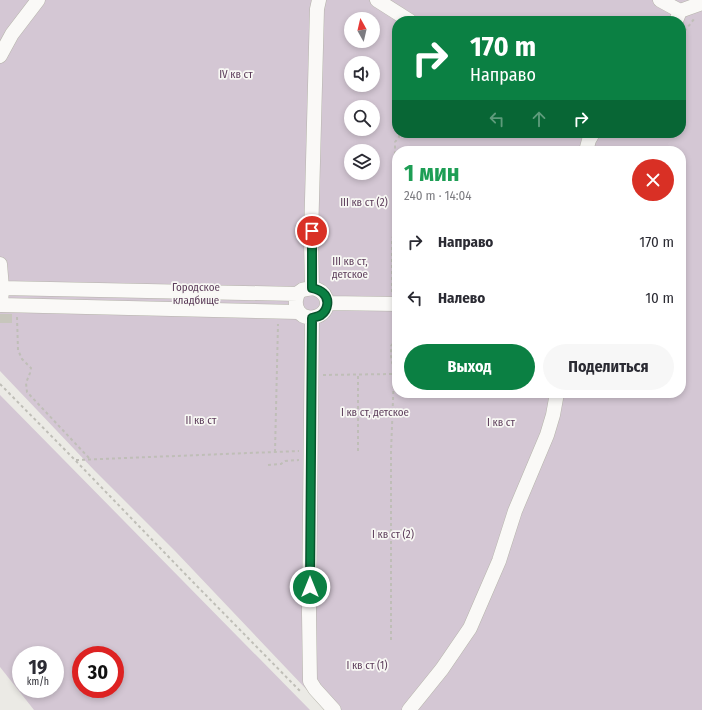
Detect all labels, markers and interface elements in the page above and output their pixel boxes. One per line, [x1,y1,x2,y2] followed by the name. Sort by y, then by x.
[344,12,380,48] north arrow
[344,12,380,180] map controls
[470,30,536,63] text: 170 m
[404,32,456,84] icon: right
[344,56,380,92] button: sound
[470,64,536,86] text: Направо
[219,68,253,81] park label: IV кв ст
[344,100,380,136] button: search
[486,108,508,130] icon: left
[528,108,550,130] icon: ahead
[570,108,592,130] icon: right
[344,144,380,180] button: layers
[404,159,459,187] text: 1 мин
[632,159,674,201] button: close
[404,188,472,203] text: 240 m · 14:04
[340,196,388,209] park label: III кв ст (2)
[295,214,329,248] pin
[301,220,323,242] icon: arrive
[404,231,426,253] icon: right
[438,233,493,251] text: Направо
[639,233,674,251] text: 170 m
[332,255,368,281] park label: III кв ст, детское
[172,281,220,307] park label: Городское кладбище
[404,287,426,309] icon: left
[438,289,485,307] text: Налево
[645,289,674,307] text: 10 m
[404,344,535,390] button: Выход
[543,344,674,390] button: Поделиться
[341,406,409,419] park label: I кв ст, детское
[186,414,217,427] park label: II кв ст
[487,416,515,429] park label: I кв ст
[372,528,414,541] park label: I кв ст (2)
[289,566,331,608] position arrow
[72,646,124,698] speed limit sign: 30
[29,655,47,679] text: 19
[346,659,388,672] park label: I кв ст (1)
[27,676,49,688] text: km/h

